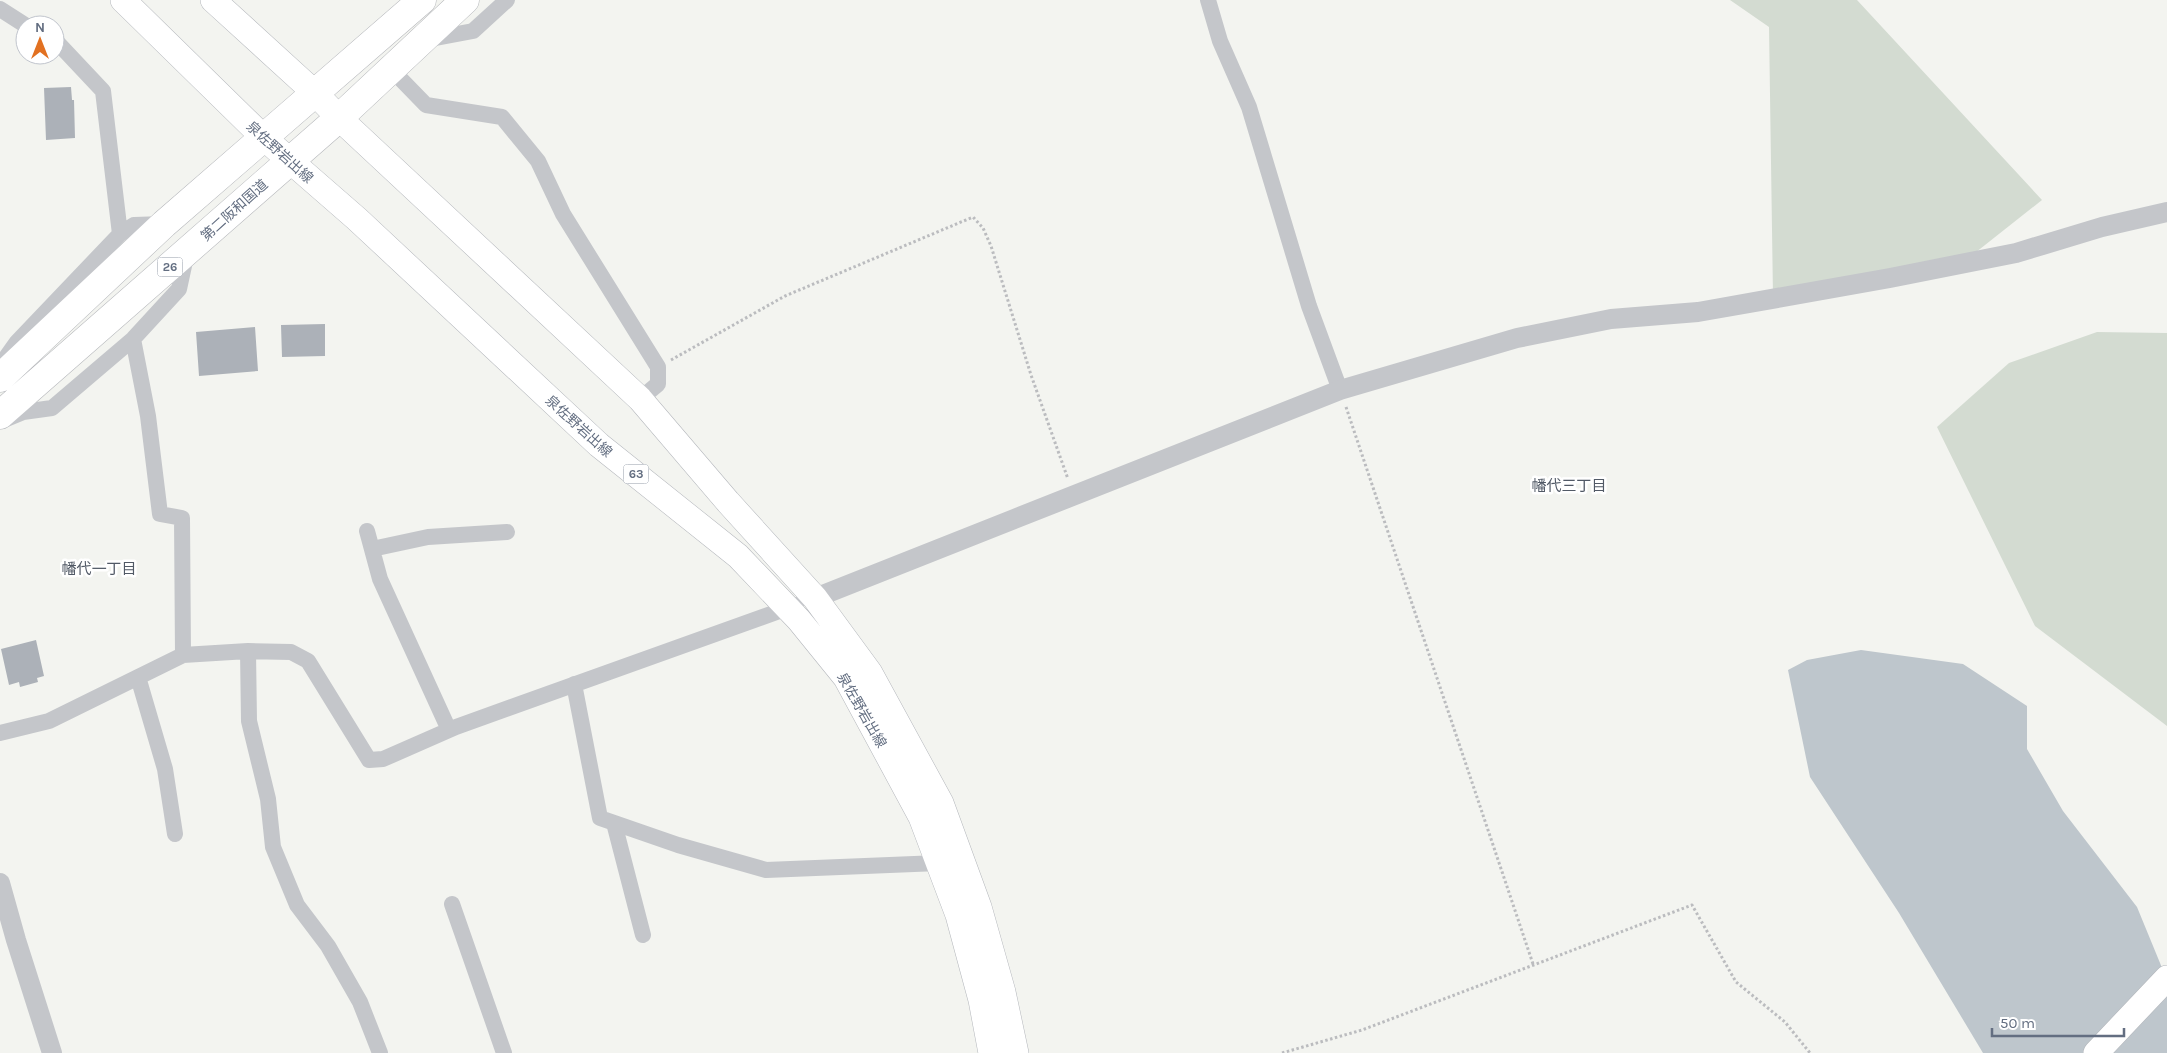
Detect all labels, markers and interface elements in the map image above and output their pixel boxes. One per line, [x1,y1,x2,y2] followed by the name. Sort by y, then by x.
[15,15,65,65] north arrow
[35,19,45,36] text: N
[243,118,317,187] street label: 泉佐野岩出線
[197,176,271,245] street label: 第二阪和国道
[158,258,182,276] road number: 26
[542,392,616,461] street label: 泉佐野岩出線
[624,464,648,484] road number: 63
[1531,477,1607,495] district label: 幡代三丁目
[61,560,137,578] district label: 幡代一丁目
[833,670,890,751] street label: 泉佐野岩出線
[1992,1006,2124,1038] scale bar
[2000,1014,2035,1032] text: 50 m

